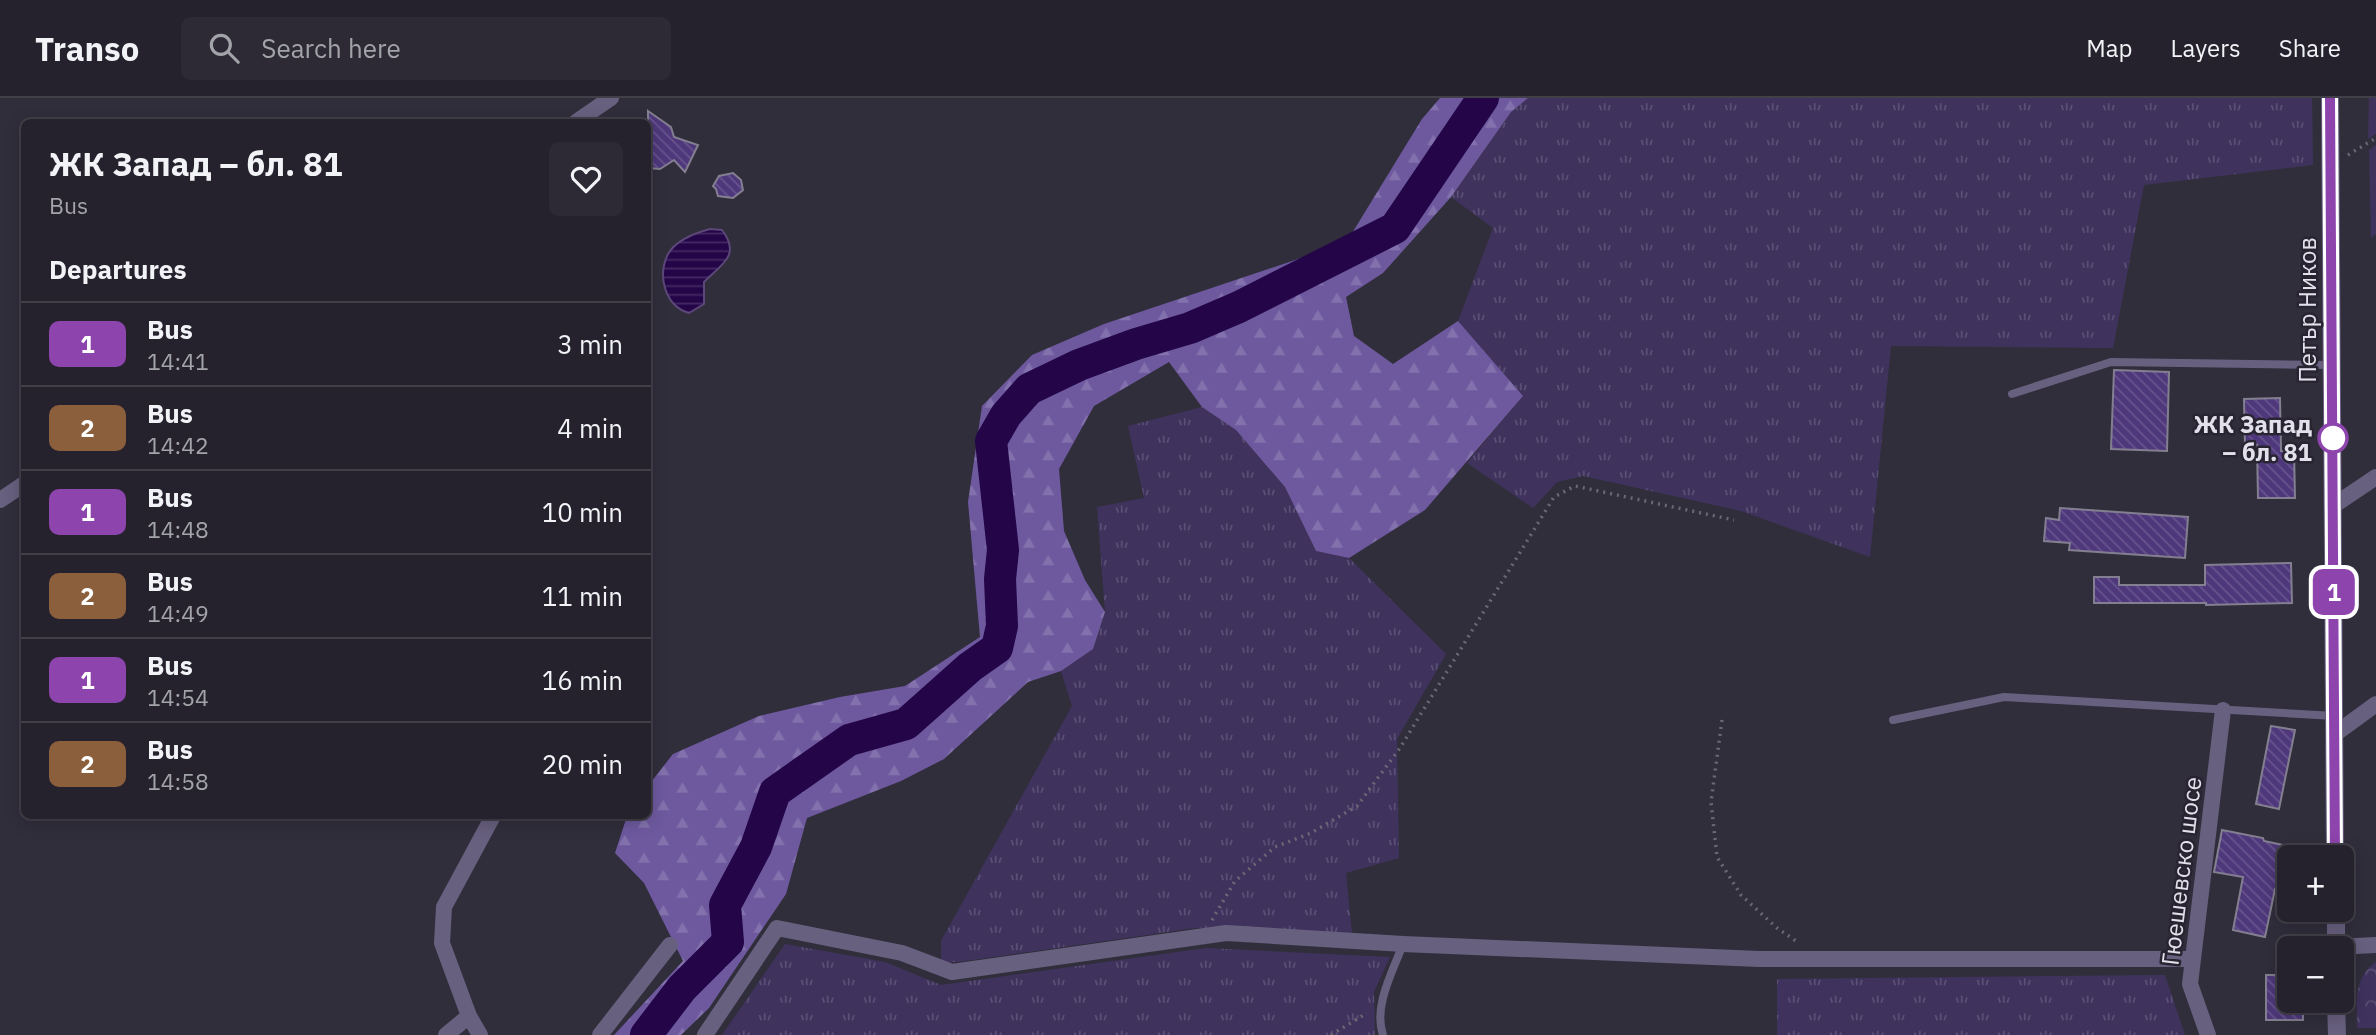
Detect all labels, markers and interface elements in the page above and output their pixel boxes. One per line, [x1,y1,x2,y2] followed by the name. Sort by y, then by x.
[181,17,671,80] search box
[35,27,139,70] text: Transo
[205,29,243,67] icon: search
[261,31,401,65] text: Search here
[2086,32,2133,64] text: Map
[2171,32,2241,64] text: Layers
[2279,32,2341,64] text: Share
[49,142,343,185] text: ЖК Запад – бл. 81
[549,142,623,216] button: heart
[49,190,88,220] text: Bus
[2291,237,2323,383] street label: Петър Ников
[49,252,187,286] text: Departures
[147,312,193,346] text: Bus
[557,327,623,361] text: 3 min
[80,328,95,360] text: 1
[147,346,209,376] text: 14:41
[147,396,193,430] text: Bus
[2194,408,2312,468] place label: ЖК Запад – бл. 81
[557,411,623,445] text: 4 min
[80,412,95,444] text: 2
[2318,423,2348,453] marker: ЖК Запад – бл. 81
[147,430,209,460] text: 14:42
[147,480,193,514] text: Bus
[542,495,623,529] text: 10 min
[80,496,95,528] text: 1
[147,514,209,544] text: 14:48
[147,564,193,598] text: Bus
[2311,569,2357,615] line badge: 1
[2327,576,2341,608] text: 1
[542,579,623,613] text: 11 min
[80,580,95,612] text: 2
[147,598,209,628] text: 14:49
[147,648,193,682] text: Bus
[542,663,623,697] text: 16 min
[80,664,95,696] text: 1
[147,682,209,712] text: 14:54
[147,732,193,766] text: Bus
[542,747,623,781] text: 20 min
[80,748,95,780] text: 2
[147,766,209,796] text: 14:58
[2154,775,2208,967] street label: Гюешевско шосе
[2277,845,2354,1013] map controls
[2277,845,2354,922] button: +
[2277,936,2354,1013] button: −

